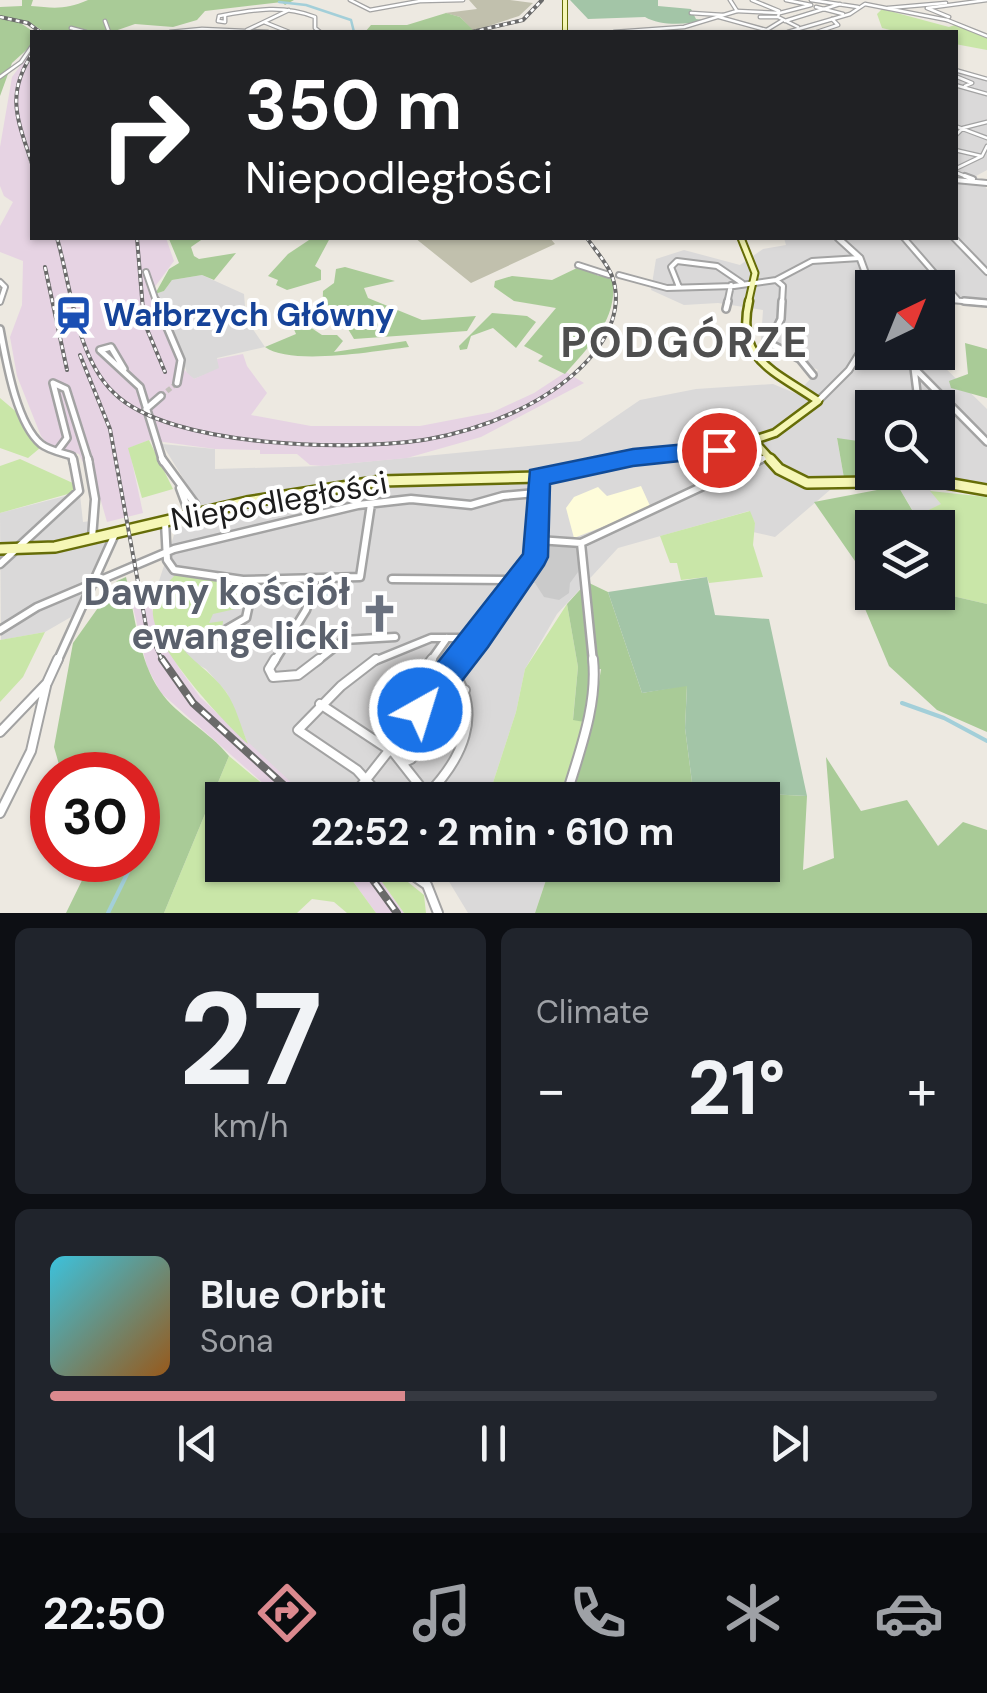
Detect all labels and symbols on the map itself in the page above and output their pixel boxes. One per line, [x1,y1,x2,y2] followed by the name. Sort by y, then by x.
[855,270,955,370] north arrow
[52,294,94,336] station icon: Wałbrzych Główny
[103,294,394,336] place label: Wałbrzych Główny
[560,315,810,370] district label: PODGÓRZE
[677,408,762,493] pin
[167,461,391,541] street label: Niepodległości
[84,567,350,661] place label: Dawny kościół ewangelicki
[359,593,401,635] church icon: Dawny kościół ewangelicki
[368,658,472,762] position arrow
[30,752,160,882] speed limit sign: 30

